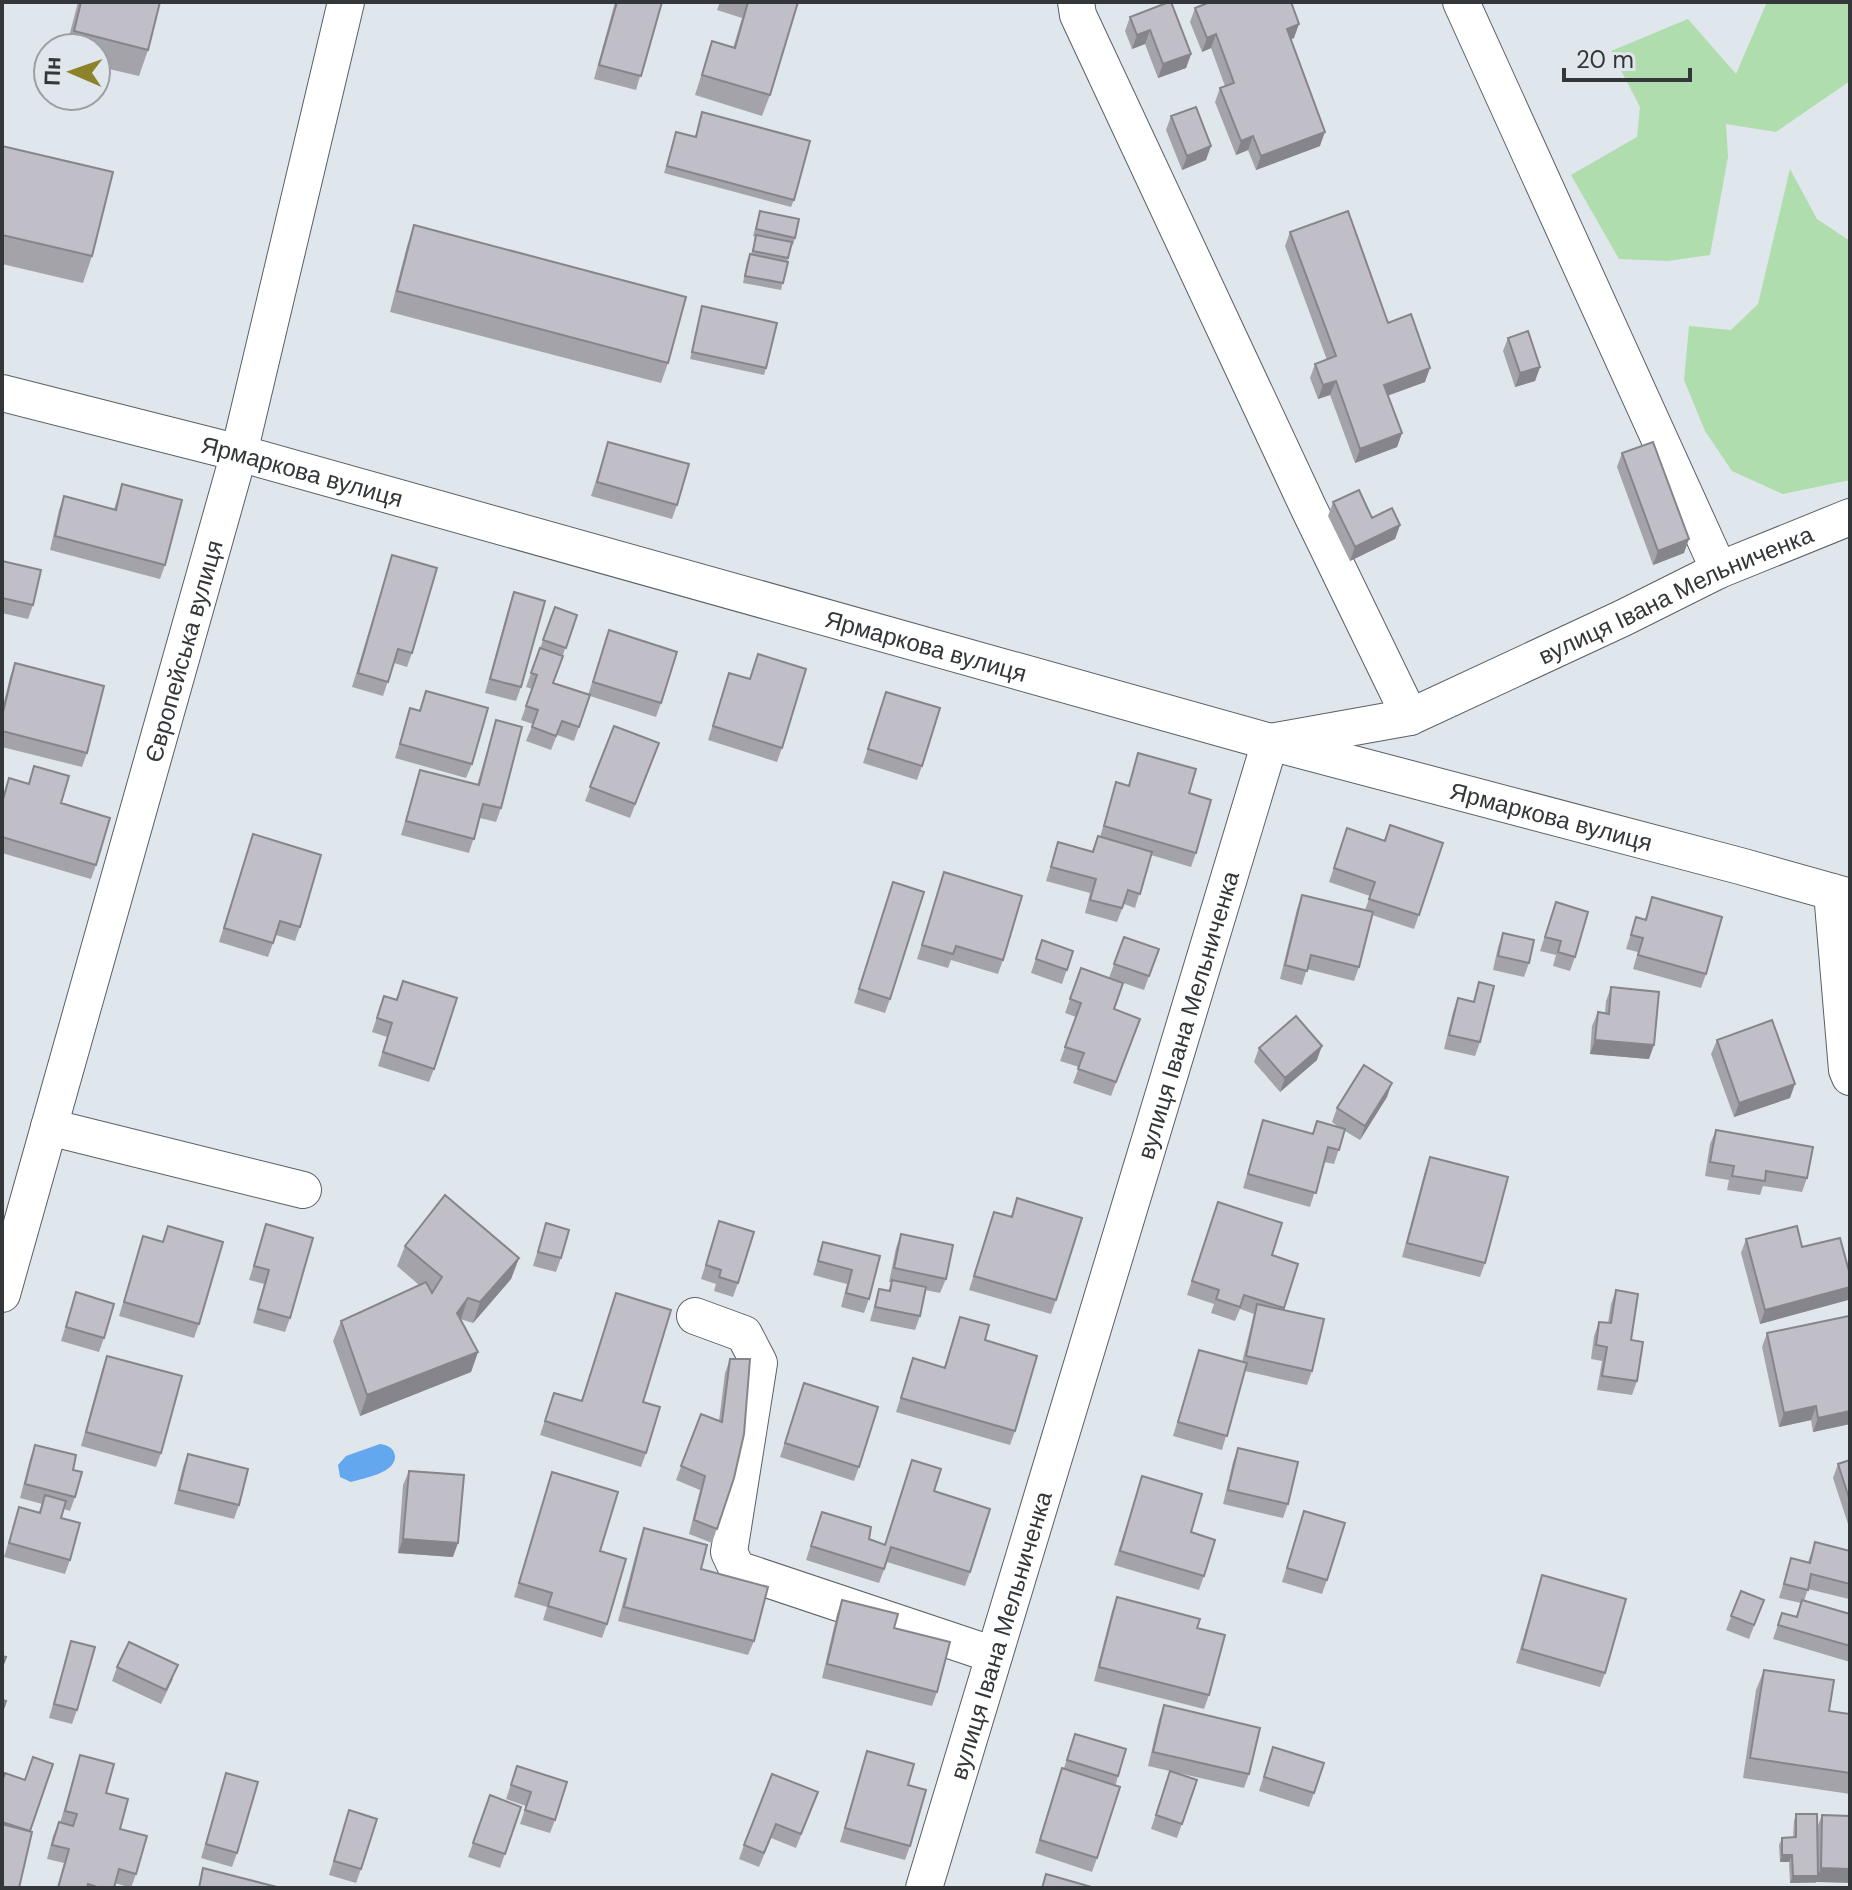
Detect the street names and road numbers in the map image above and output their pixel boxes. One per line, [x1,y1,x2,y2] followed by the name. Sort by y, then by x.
[198,429,407,514] street label: Ярмаркова вулиця
[1533,518,1818,671] street label: вулиця Івана Мельниченка
[137,536,229,766] street label: Європейська вулиця
[822,603,1030,689] street label: Ярмаркова вулиця
[1447,775,1656,858] street label: Ярмаркова вулиця
[1129,867,1246,1163] street label: вулиця Івана Мельниченка
[942,1487,1059,1783] street label: вулиця Івана Мельниченка

